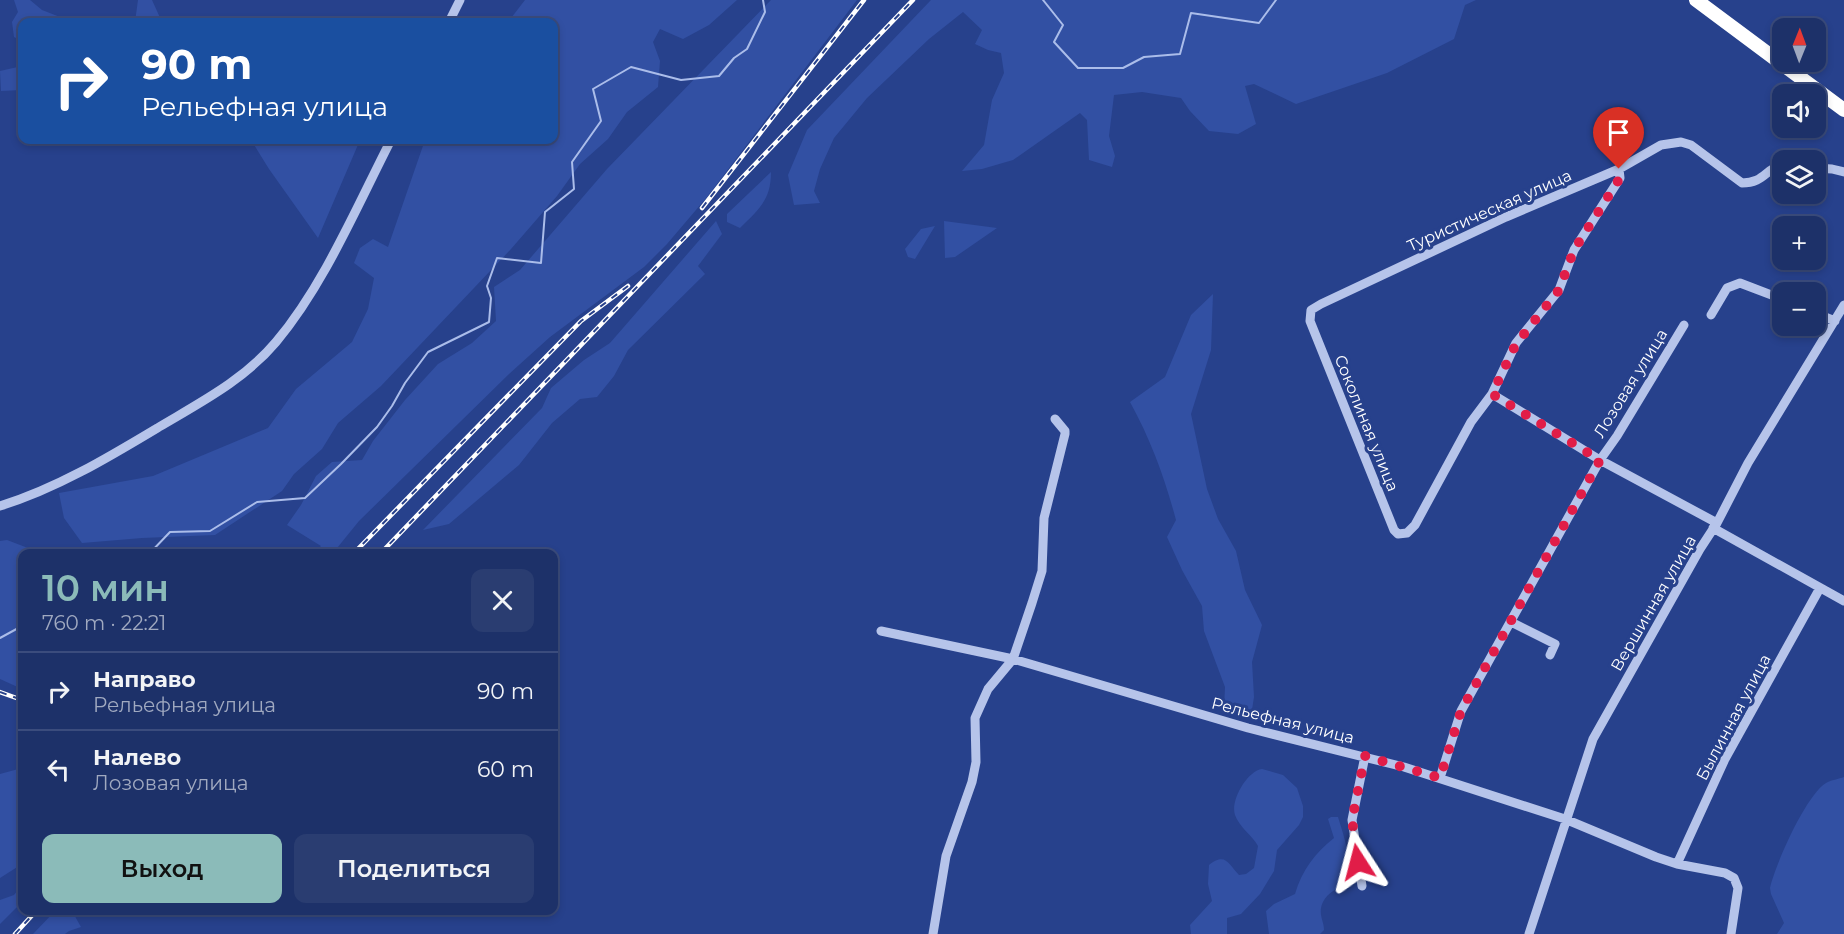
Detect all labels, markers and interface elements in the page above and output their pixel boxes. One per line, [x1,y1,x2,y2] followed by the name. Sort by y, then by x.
[1772,18,1826,72] north arrow
[1772,18,1826,336] map controls
[141,38,252,90] text: 90 m
[42,42,120,120] icon: right
[1772,84,1826,138] button: sound
[141,90,388,123] text: Рельефная улица
[1593,107,1644,169] pin
[1602,116,1635,149] icon: arrive
[1772,150,1826,204] button: layers
[1404,166,1574,255] street label: Туристическая улица
[1772,216,1826,270] button: +
[1772,282,1826,336] button: −
[1589,325,1671,441] street label: Лозовая улица
[1330,352,1403,494] street label: Соколиная улица
[1607,532,1700,674] street label: Вершинная улица
[42,566,169,610] text: 10 мин
[471,569,534,632] button: close
[42,611,166,635] text: 760 m · 22:21
[1692,651,1775,784] street label: Былинная улица
[93,666,196,693] text: Направо
[42,675,75,708] icon: right
[477,678,534,705] text: 90 m
[93,693,276,717] text: Рельефная улица
[1210,694,1356,747] street label: Рельефная улица
[93,744,181,771] text: Налево
[42,753,75,786] icon: left
[477,756,534,783] text: 60 m
[93,771,248,795] text: Лозовая улица
[1326,830,1390,894] position arrow
[42,834,282,903] button: Выход
[294,834,534,903] button: Поделиться

